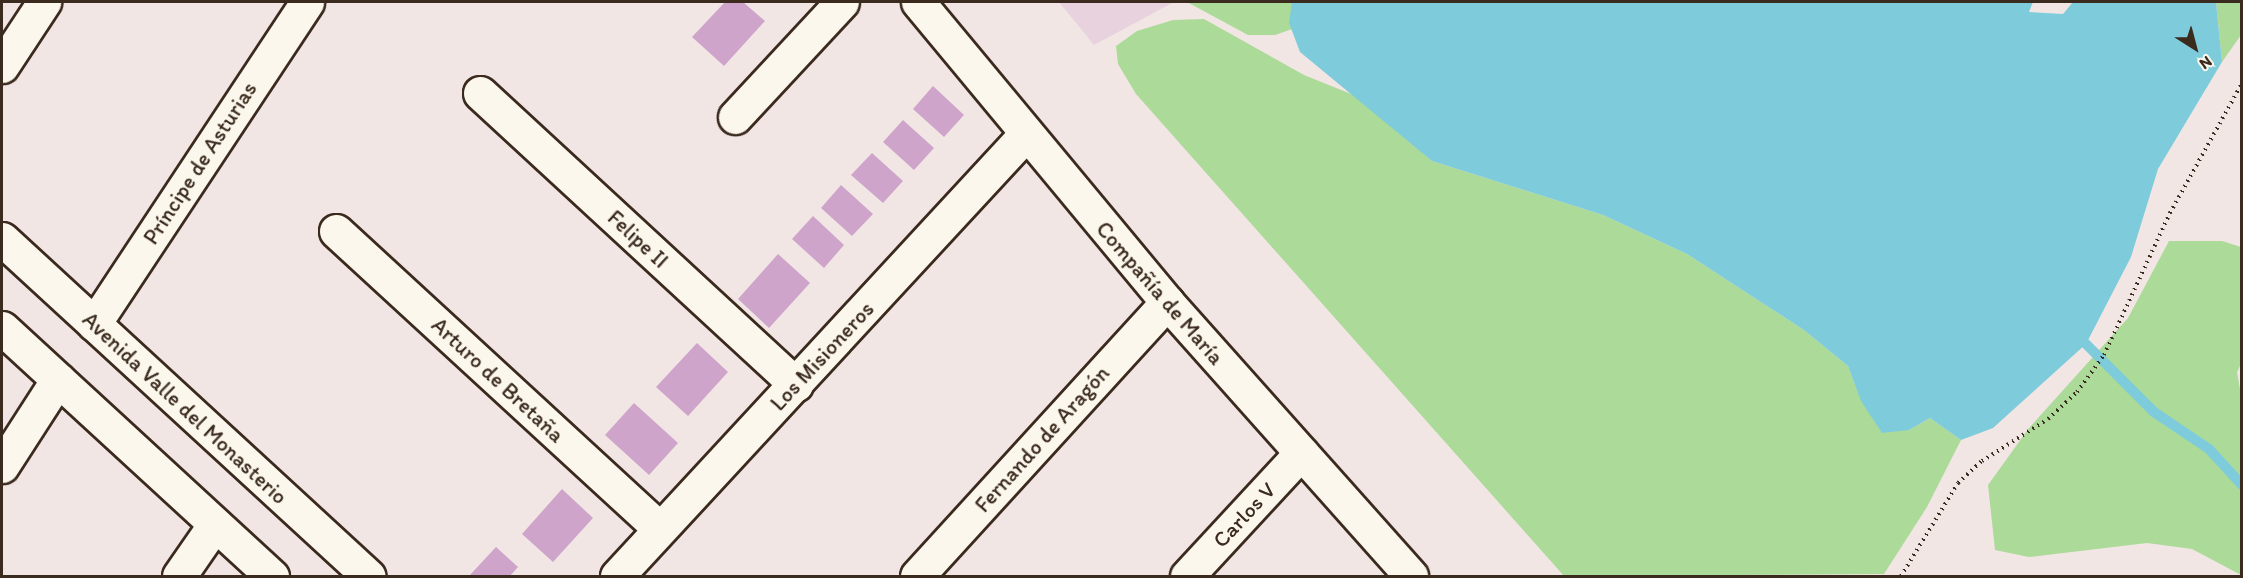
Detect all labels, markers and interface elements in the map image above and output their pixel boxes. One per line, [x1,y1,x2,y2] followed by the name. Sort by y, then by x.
[2165,18,2225,78] north arrow
[2196,52,2216,74] text: N
[137,77,263,249] street label: Príncipe de Asturias
[602,204,674,274] street label: Felipe II
[1091,216,1229,370] street label: Compañía de María
[765,296,879,416] street label: Los Misioneros
[77,306,293,510] street label: Avenida Valle del Monasterio
[426,312,570,448] street label: Arturo de Bretaña
[969,360,1115,518] street label: Fernando de Aragón
[1207,477,1281,553] street label: Carlos V

